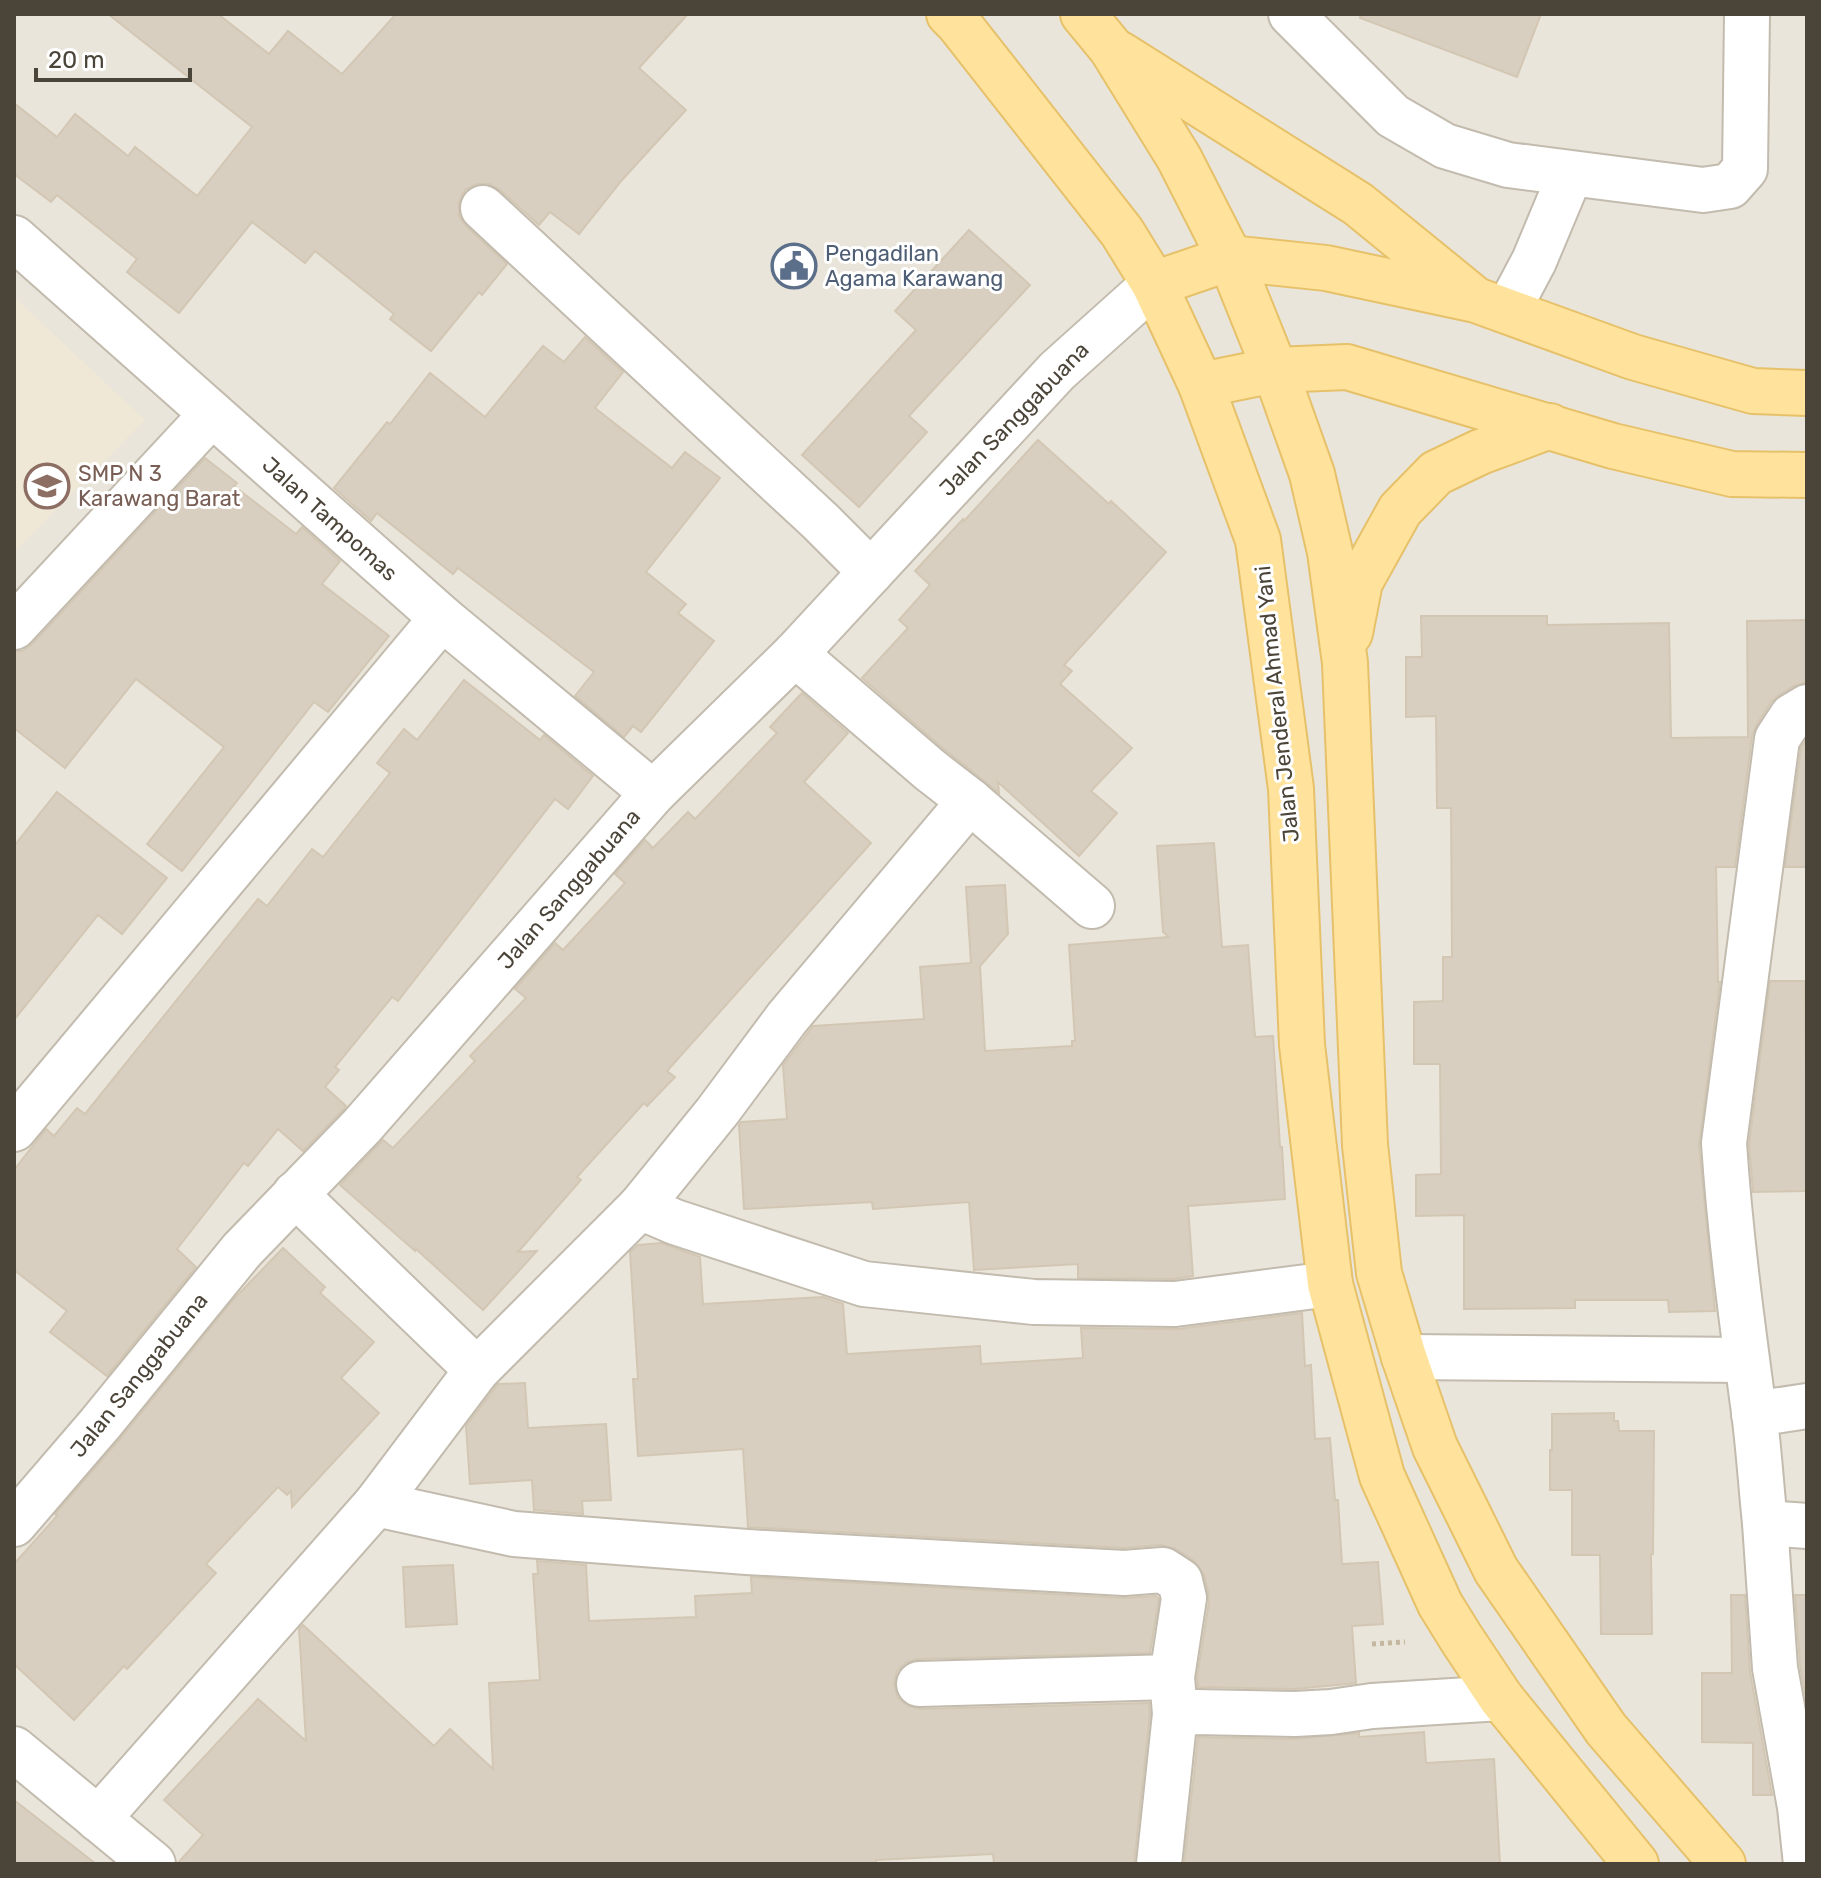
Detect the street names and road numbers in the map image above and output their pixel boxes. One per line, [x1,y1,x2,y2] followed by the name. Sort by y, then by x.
[934,336,1094,502] street label: Jalan Sanggabuana
[257,451,403,587] street label: Jalan Tampomas
[1249,564,1305,844] street label: Jalan Jenderal Ahmad Yani
[492,803,646,975] street label: Jalan Sanggabuana
[64,1287,214,1463] street label: Jalan Sanggabuana

